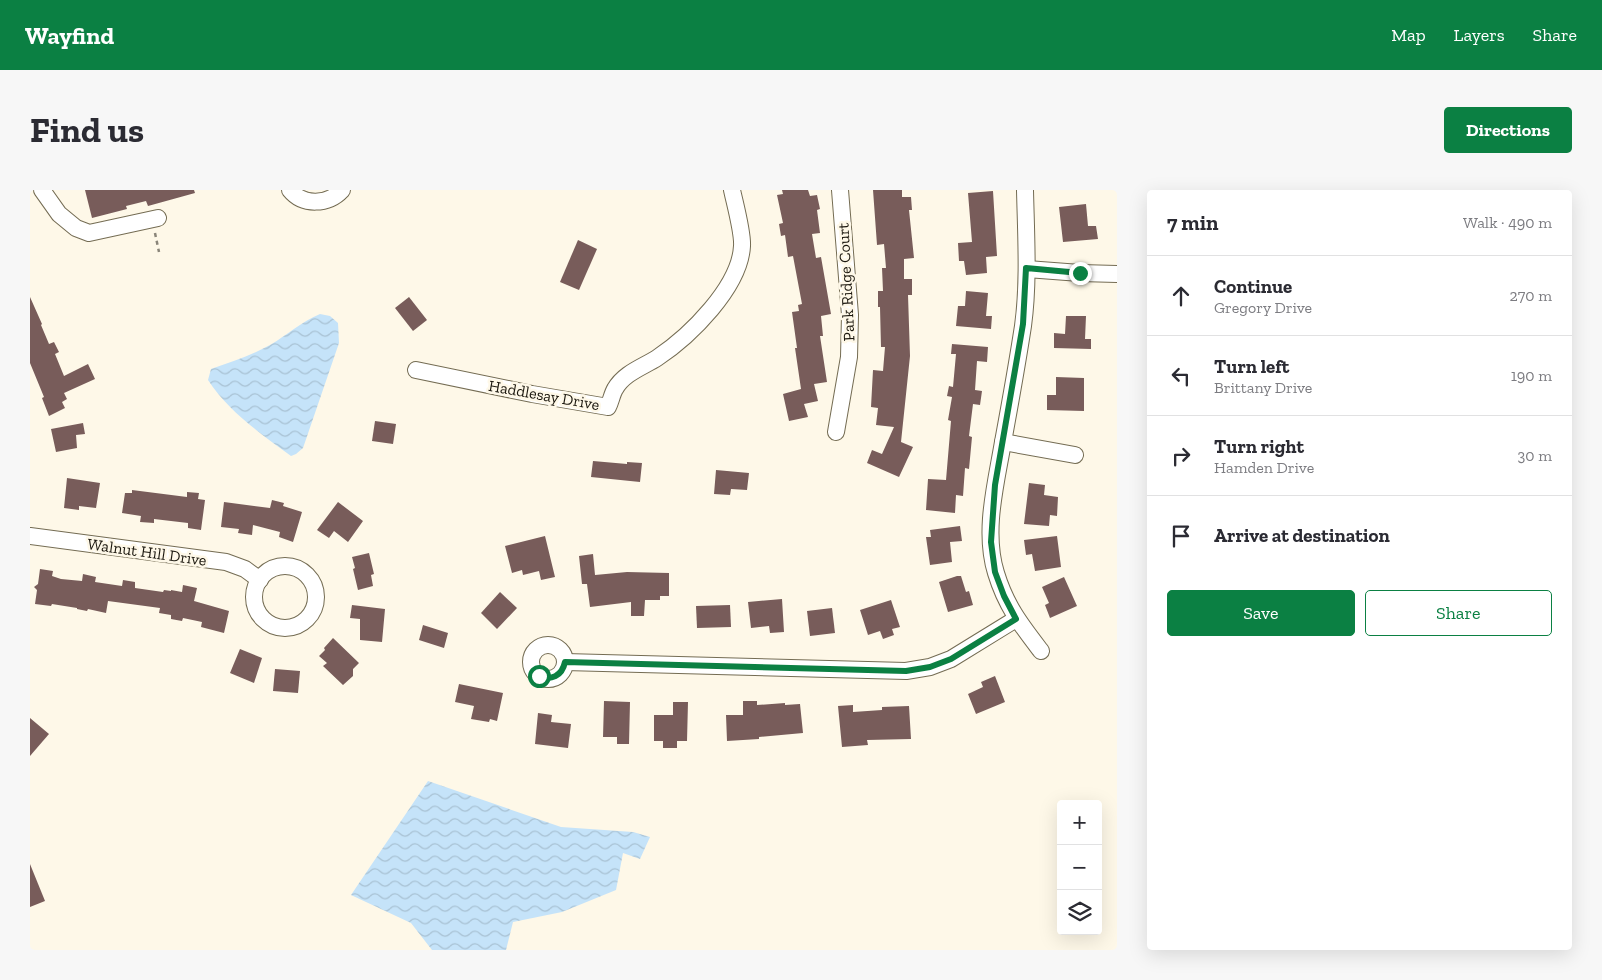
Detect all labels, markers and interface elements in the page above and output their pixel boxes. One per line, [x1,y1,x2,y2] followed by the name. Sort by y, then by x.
[25,21,114,50] text: Wayfind
[1391,24,1426,46] text: Map
[1454,24,1505,46] text: Layers
[1533,24,1577,46] text: Share
[1444,107,1572,153] button: Directions
[30,109,144,151] text: Find us
[1167,210,1218,235] text: 7 min
[1463,213,1552,232] text: Walk · 490 m
[833,222,859,342] street label: Park Ridge Court
[1069,262,1092,285] route end
[1214,275,1292,298] text: Continue
[1167,282,1195,310] icon: ahead
[1510,286,1552,305] text: 270 m
[1214,298,1312,317] text: Gregory Drive
[1214,355,1289,378] text: Turn left
[1167,362,1195,390] icon: left
[1511,366,1552,385] text: 190 m
[487,376,601,414] street label: Haddlesay Drive
[1214,378,1312,397] text: Brittany Drive
[1214,435,1304,458] text: Turn right
[1167,442,1195,470] icon: right
[1518,446,1552,465] text: 30 m
[1214,458,1314,477] text: Hamden Drive
[1167,522,1195,550] icon: arrive
[1214,524,1390,547] text: Arrive at destination
[86,534,208,570] street label: Walnut Hill Drive
[1167,590,1355,636] button: Save
[1365,590,1552,636] button: Share
[528,665,551,688] route start
[1057,800,1102,935] map controls
[1057,800,1102,845] button: +
[1057,845,1102,890] button: −
[1057,890,1102,935] button: layers

